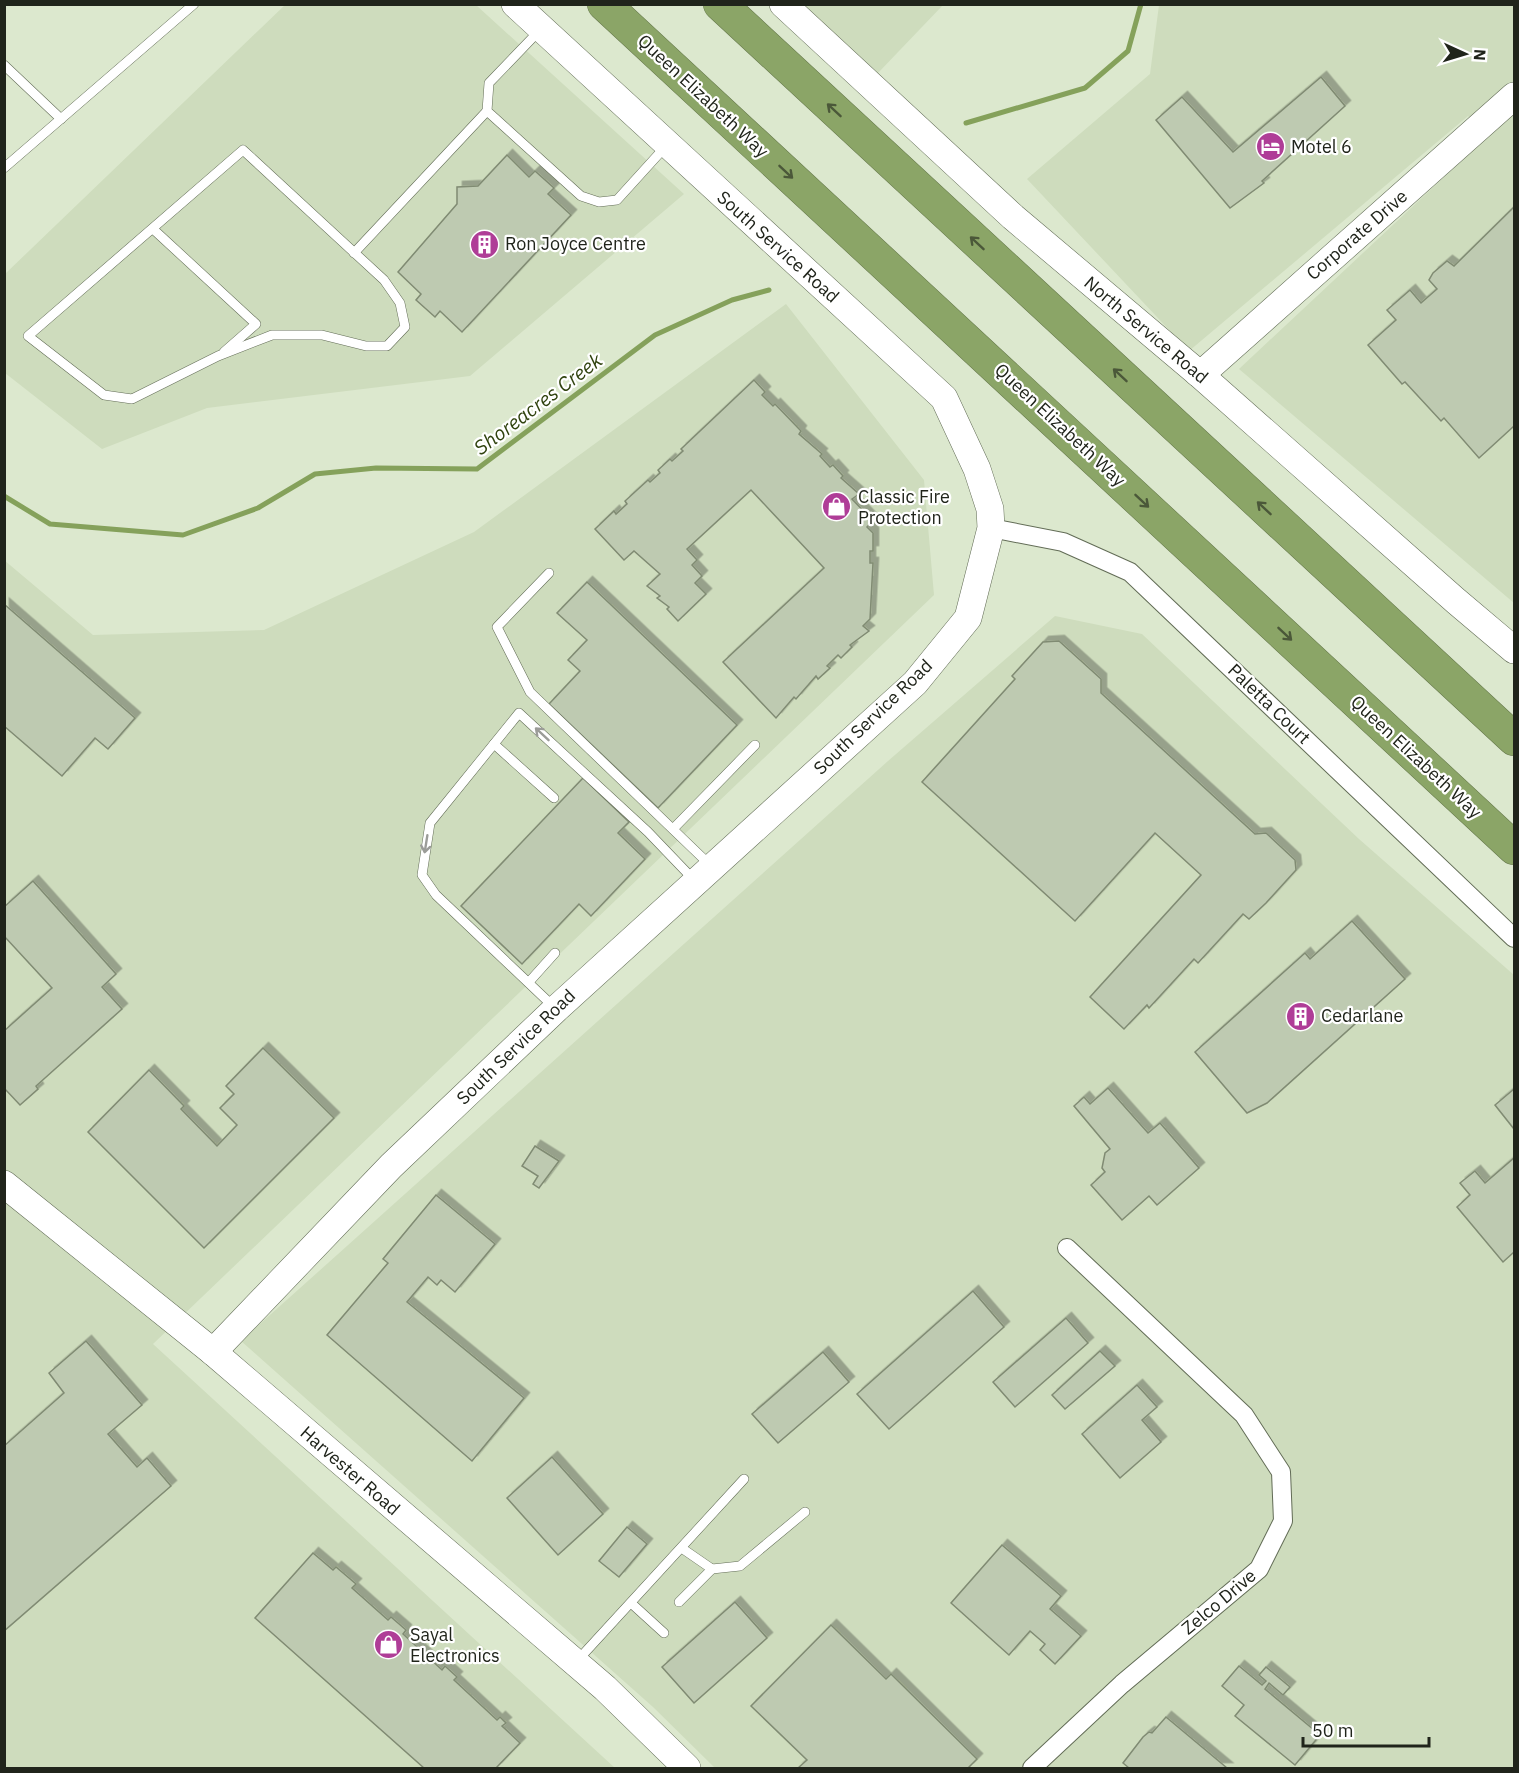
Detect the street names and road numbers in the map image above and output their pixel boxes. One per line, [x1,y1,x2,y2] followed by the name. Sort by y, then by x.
[633,29,774,162] street label: Queen Elizabeth Way
[1301,184,1412,285] street label: Corporate Drive
[712,186,844,308] street label: South Service Road
[1079,271,1213,388] street label: North Service Road
[990,358,1131,491] street label: Queen Elizabeth Way
[808,654,937,779] street label: South Service Road
[1223,659,1315,749] street label: Paletta Court
[1346,690,1487,823] street label: Queen Elizabeth Way
[451,984,580,1109] street label: South Service Road
[296,1421,405,1520] street label: Harvester Road
[1177,1564,1261,1639] street label: Zelco Drive

